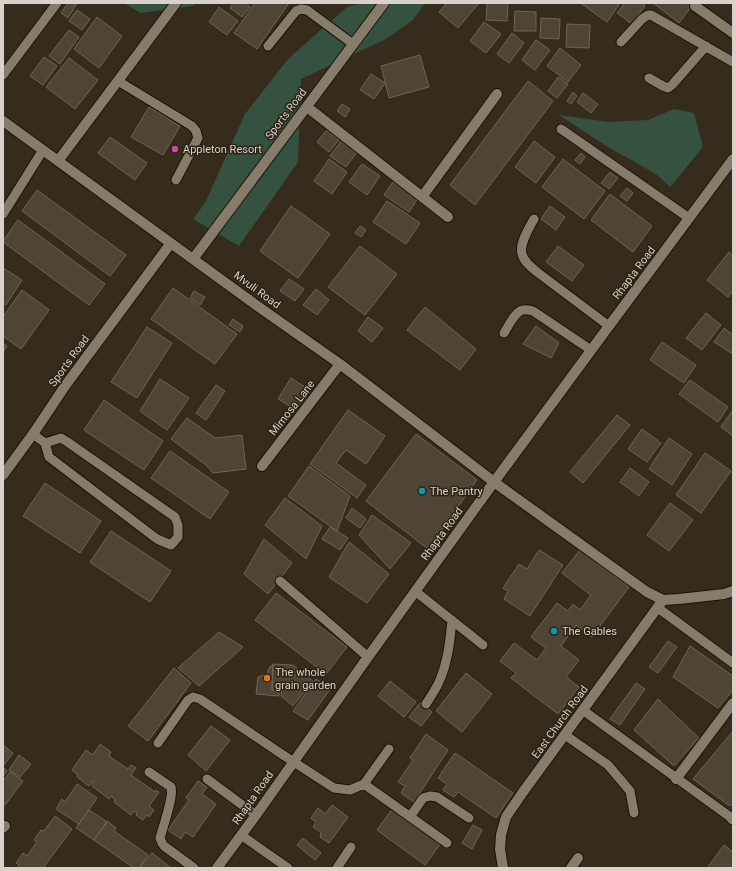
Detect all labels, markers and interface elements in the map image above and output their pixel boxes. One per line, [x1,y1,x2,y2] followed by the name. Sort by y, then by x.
[263,86,309,142] street label: Sports Road
[183,143,262,156] place label: Appleton Resort
[170,144,180,154] marker: Appleton Resort
[610,244,658,302] street label: Rhapta Road
[231,269,283,311] street label: Mvuli Road
[46,333,92,389] street label: Sports Road
[266,378,318,438] street label: Mimosa Lane
[430,485,484,498] place label: The Pantry
[417,486,427,496] marker: The Pantry
[418,505,466,563] street label: Rhapta Road
[562,625,617,638] place label: The Gables
[549,626,559,636] marker: The Gables
[275,666,336,692] place label: The whole grain garden
[262,673,272,683] marker: The whole grain garden
[529,683,591,761] street label: East Church Road
[230,769,276,827] street label: Rhapta Road

